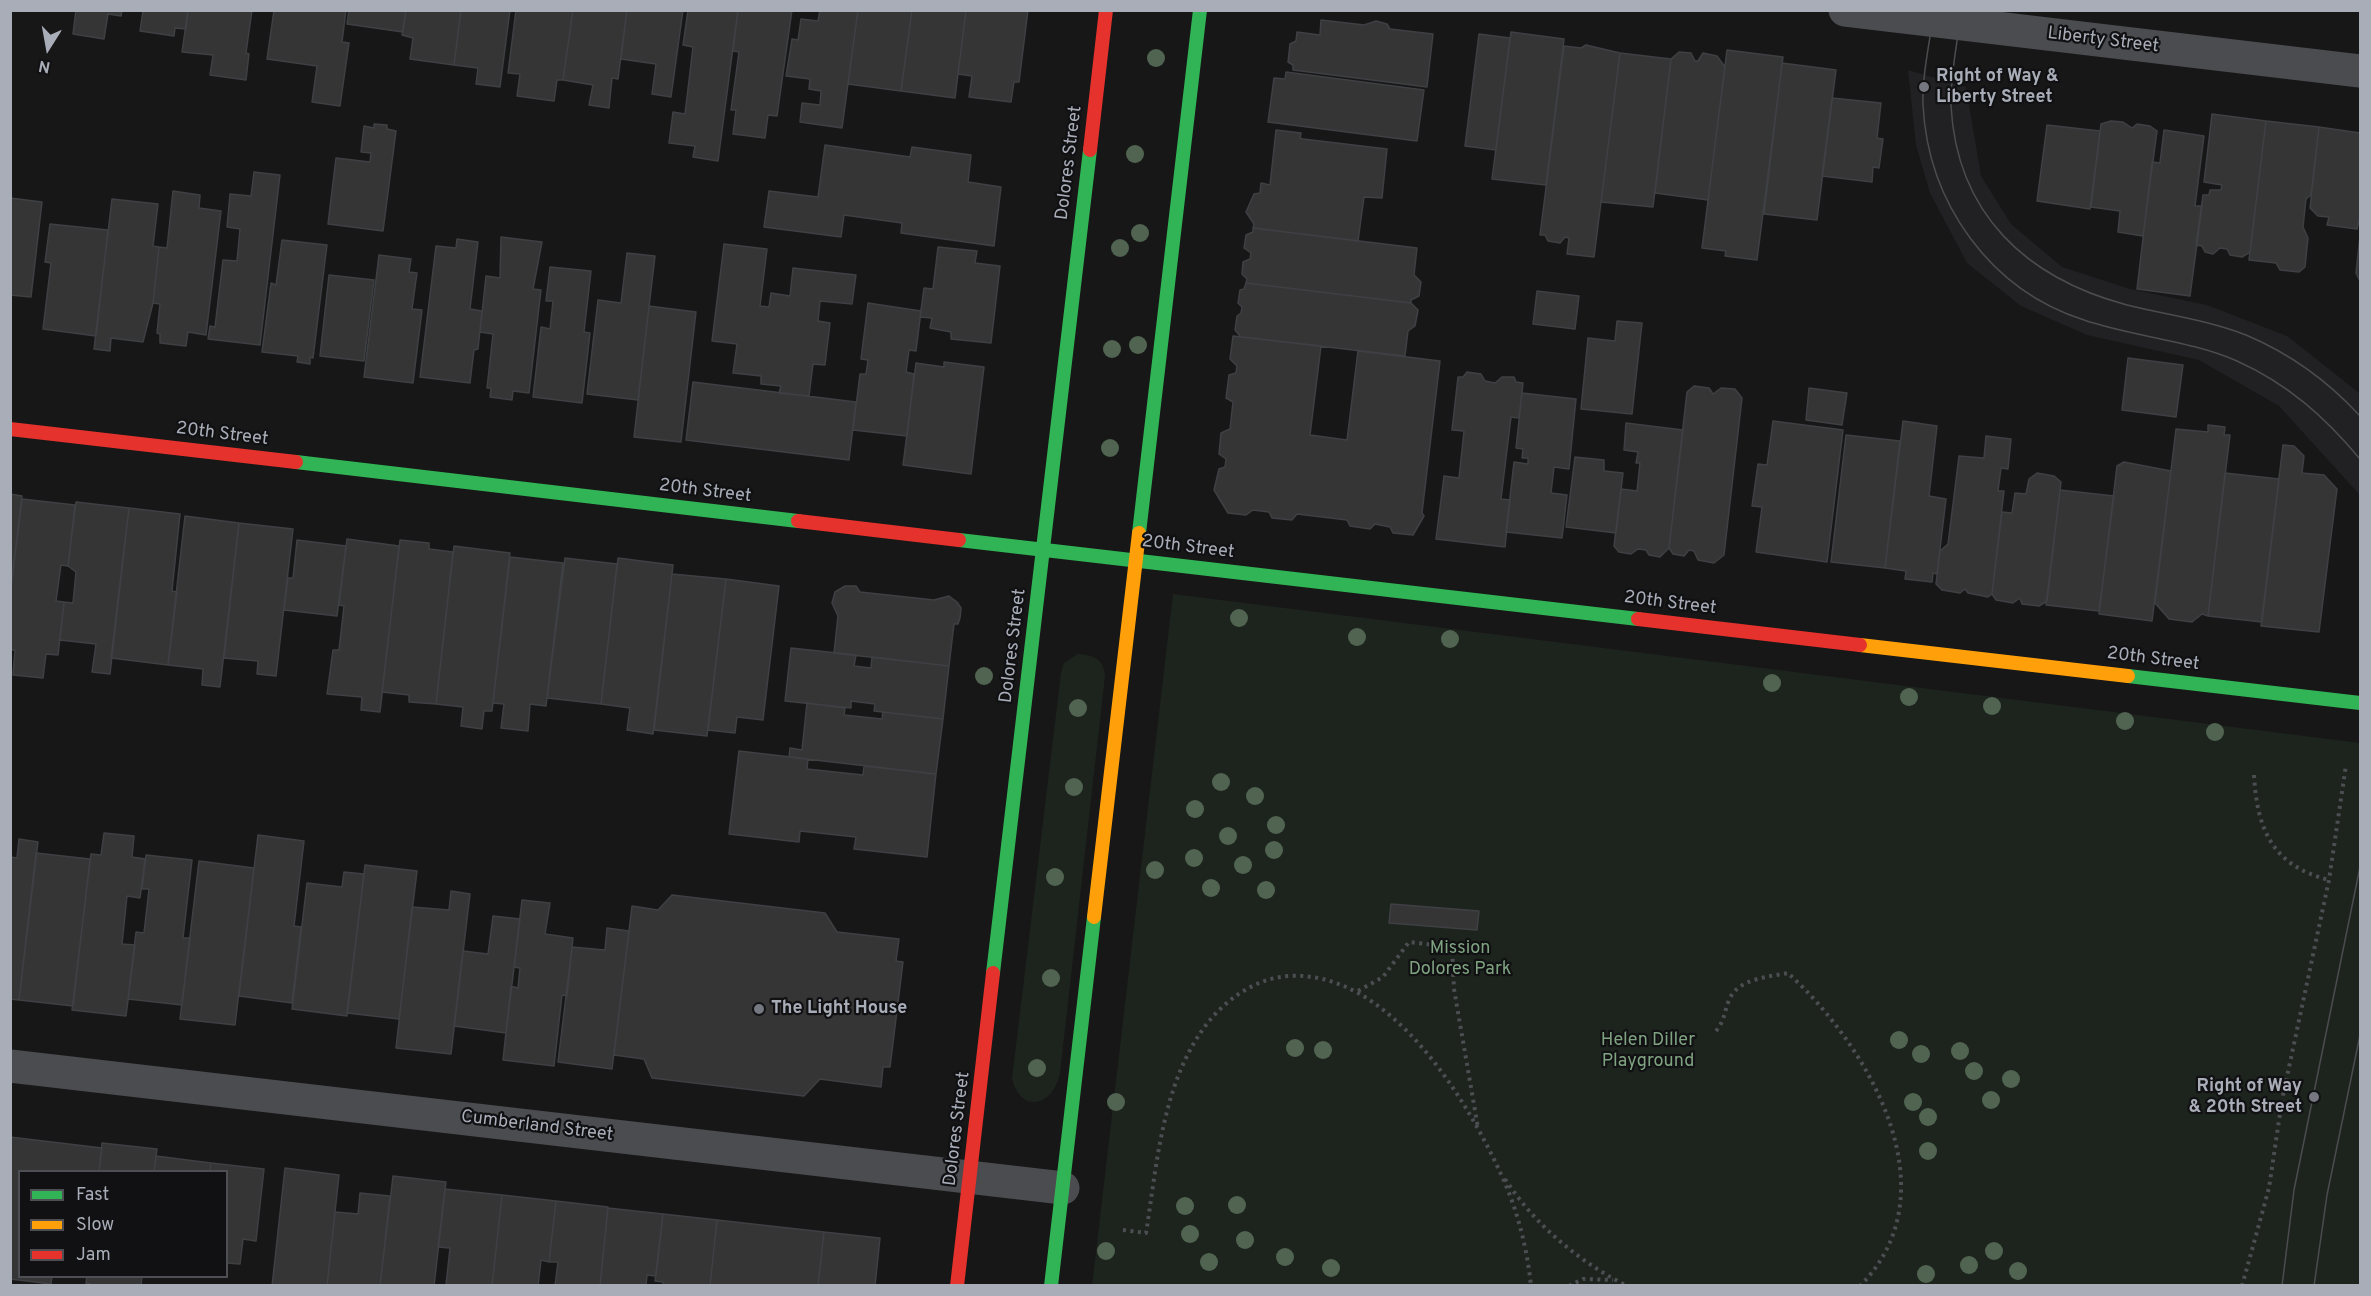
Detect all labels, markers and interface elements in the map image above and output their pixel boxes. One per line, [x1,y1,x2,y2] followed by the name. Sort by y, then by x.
[18,18,78,78] north arrow
[2046,23,2160,59] street label: Liberty Street
[37,55,52,77] text: N
[1936,66,2059,109] place label: Right of Way & Liberty Street
[1917,80,1931,94] marker: Right of Way & Liberty Street
[1052,105,1088,221] street label: Dolores Street
[175,419,269,451] street label: 20th Street
[658,476,752,508] street label: 20th Street
[1141,532,1235,564] street label: 20th Street
[996,588,1032,704] street label: Dolores Street
[1623,588,1717,620] street label: 20th Street
[2106,644,2200,676] street label: 20th Street
[1409,938,1511,980] park label: Mission Dolores Park
[771,998,907,1020] place label: The Light House
[752,1002,766,1016] marker: The Light House
[1601,1030,1695,1072] park label: Helen Diller Playground
[940,1071,976,1187] street label: Dolores Street
[2188,1076,2302,1118] place label: Right of Way & 20th Street
[2307,1090,2321,1104] marker: Right of Way & 20th Street
[460,1107,614,1147] street label: Cumberland Street
[18,1170,228,1278] legend
[76,1184,109,1207] text: Fast
[76,1214,114,1237] text: Slow
[76,1244,111,1267] text: Jam

